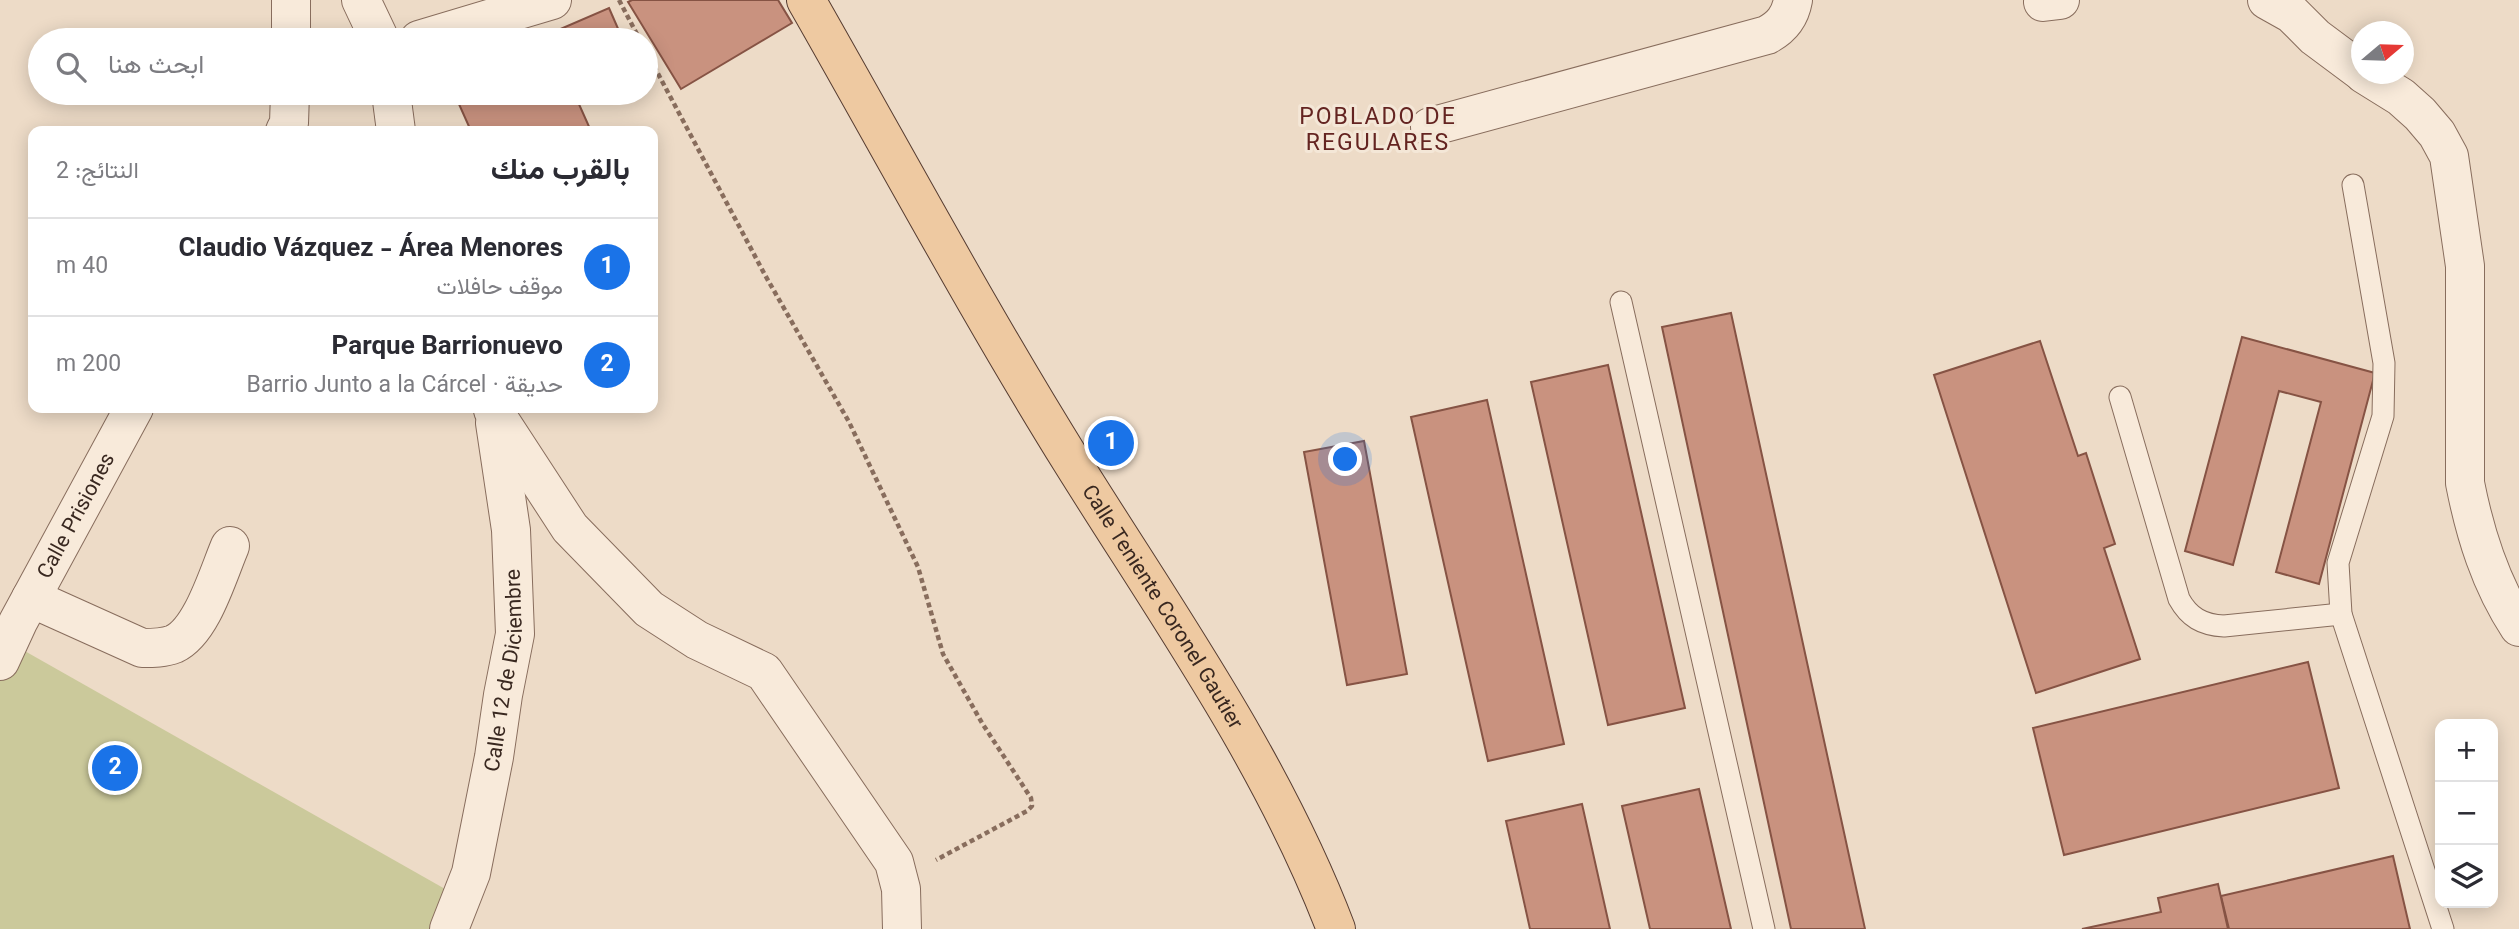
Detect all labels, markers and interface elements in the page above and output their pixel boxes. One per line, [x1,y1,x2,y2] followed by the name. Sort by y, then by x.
[2351,21,2414,84] north arrow
[28,28,658,105] search box
[108,46,204,87] text: ابحث هنا
[52,48,90,86] icon: search
[1299,100,1457,162] district label: POBLADO DE REGULARES
[491,148,630,195] text: بالقرب منك
[56,154,139,190] text: النتائج: 2
[178,229,563,270] text: Claudio Vázquez - Área Menores
[56,249,108,285] text: 40 m
[600,249,614,285] text: 1
[437,270,563,306] text: موقف حافلات
[332,327,563,368] text: Parque Barrionuevo
[56,347,121,383] text: 200 m
[600,347,614,383] text: 2
[247,368,563,404] text: حديقة · Barrio Junto a la Cárcel
[1088,417,1134,469] pin: 1
[1328,442,1362,476] your location
[29,447,125,585] street label: Calle Prisiones
[1072,479,1251,736] street label: Calle Teniente Coronel Gautier
[476,568,533,775] street label: Calle 12 de Diciembre
[2435,719,2498,908] map controls
[2435,719,2498,782] button: +
[92,742,138,794] pin: 2
[2435,782,2498,845] button: −
[2435,845,2498,908] button: layers

